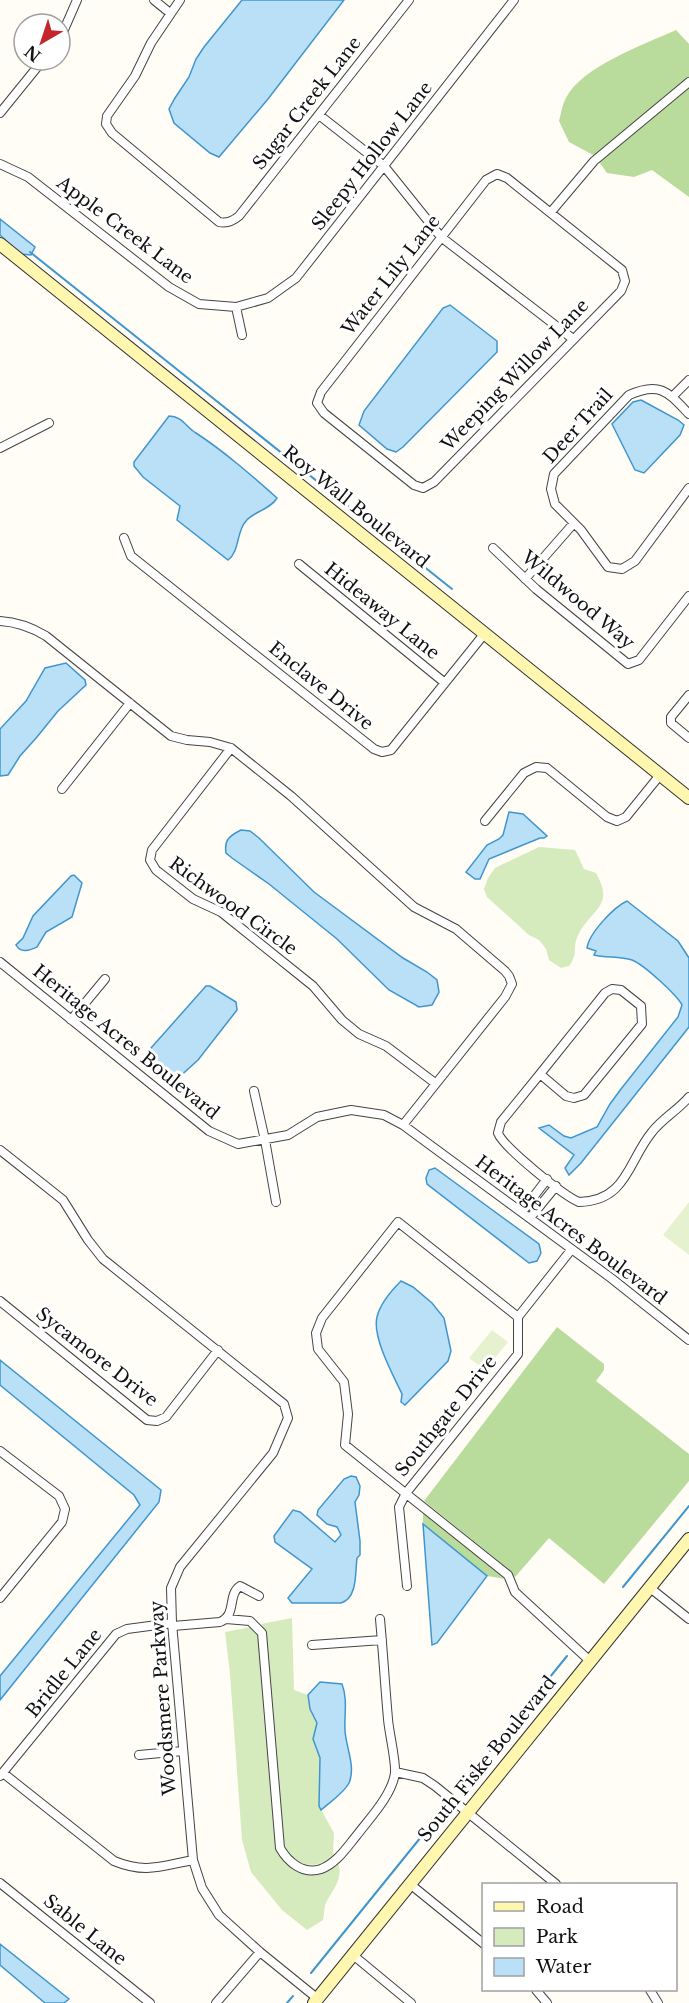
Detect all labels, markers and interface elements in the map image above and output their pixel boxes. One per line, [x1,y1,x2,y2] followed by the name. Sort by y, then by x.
[12,12,72,72] north arrow
[248,32,366,174] street label: Sugar Creek Lane
[20,41,45,66] text: N
[307,77,437,235] street label: Sleepy Hollow Lane
[52,171,197,288] street label: Apple Creek Lane
[337,210,445,340] street label: Water Lily Lane
[436,295,593,456] street label: Weeping Willow Lane
[539,384,617,468] street label: Deer Trail
[278,441,434,573] street label: Roy Wall Boulevard
[516,546,639,654] street label: Wildwood Way
[320,558,444,664] street label: Hideaway Lane
[264,637,378,735] street label: Enclave Drive
[165,852,301,960] street label: Richwood Circle
[28,960,224,1124] street label: Heritage Acres Boulevard
[471,1151,671,1309] street label: Heritage Acres Boulevard
[32,1303,162,1411] street label: Sycamore Drive
[391,1351,501,1481] street label: Southgate Drive
[145,1599,181,1797] street label: Woodsmere Parkway
[22,1624,106,1722] street label: Bridle Lane
[413,1672,561,1846] street label: South Fiske Boulevard
[482,1883,677,1991] legend
[39,1890,131,1970] street label: Sable Lane
[536,1896,584,1918] text: Road
[536,1926,578,1948] text: Park
[535,1956,592,1978] text: Water

